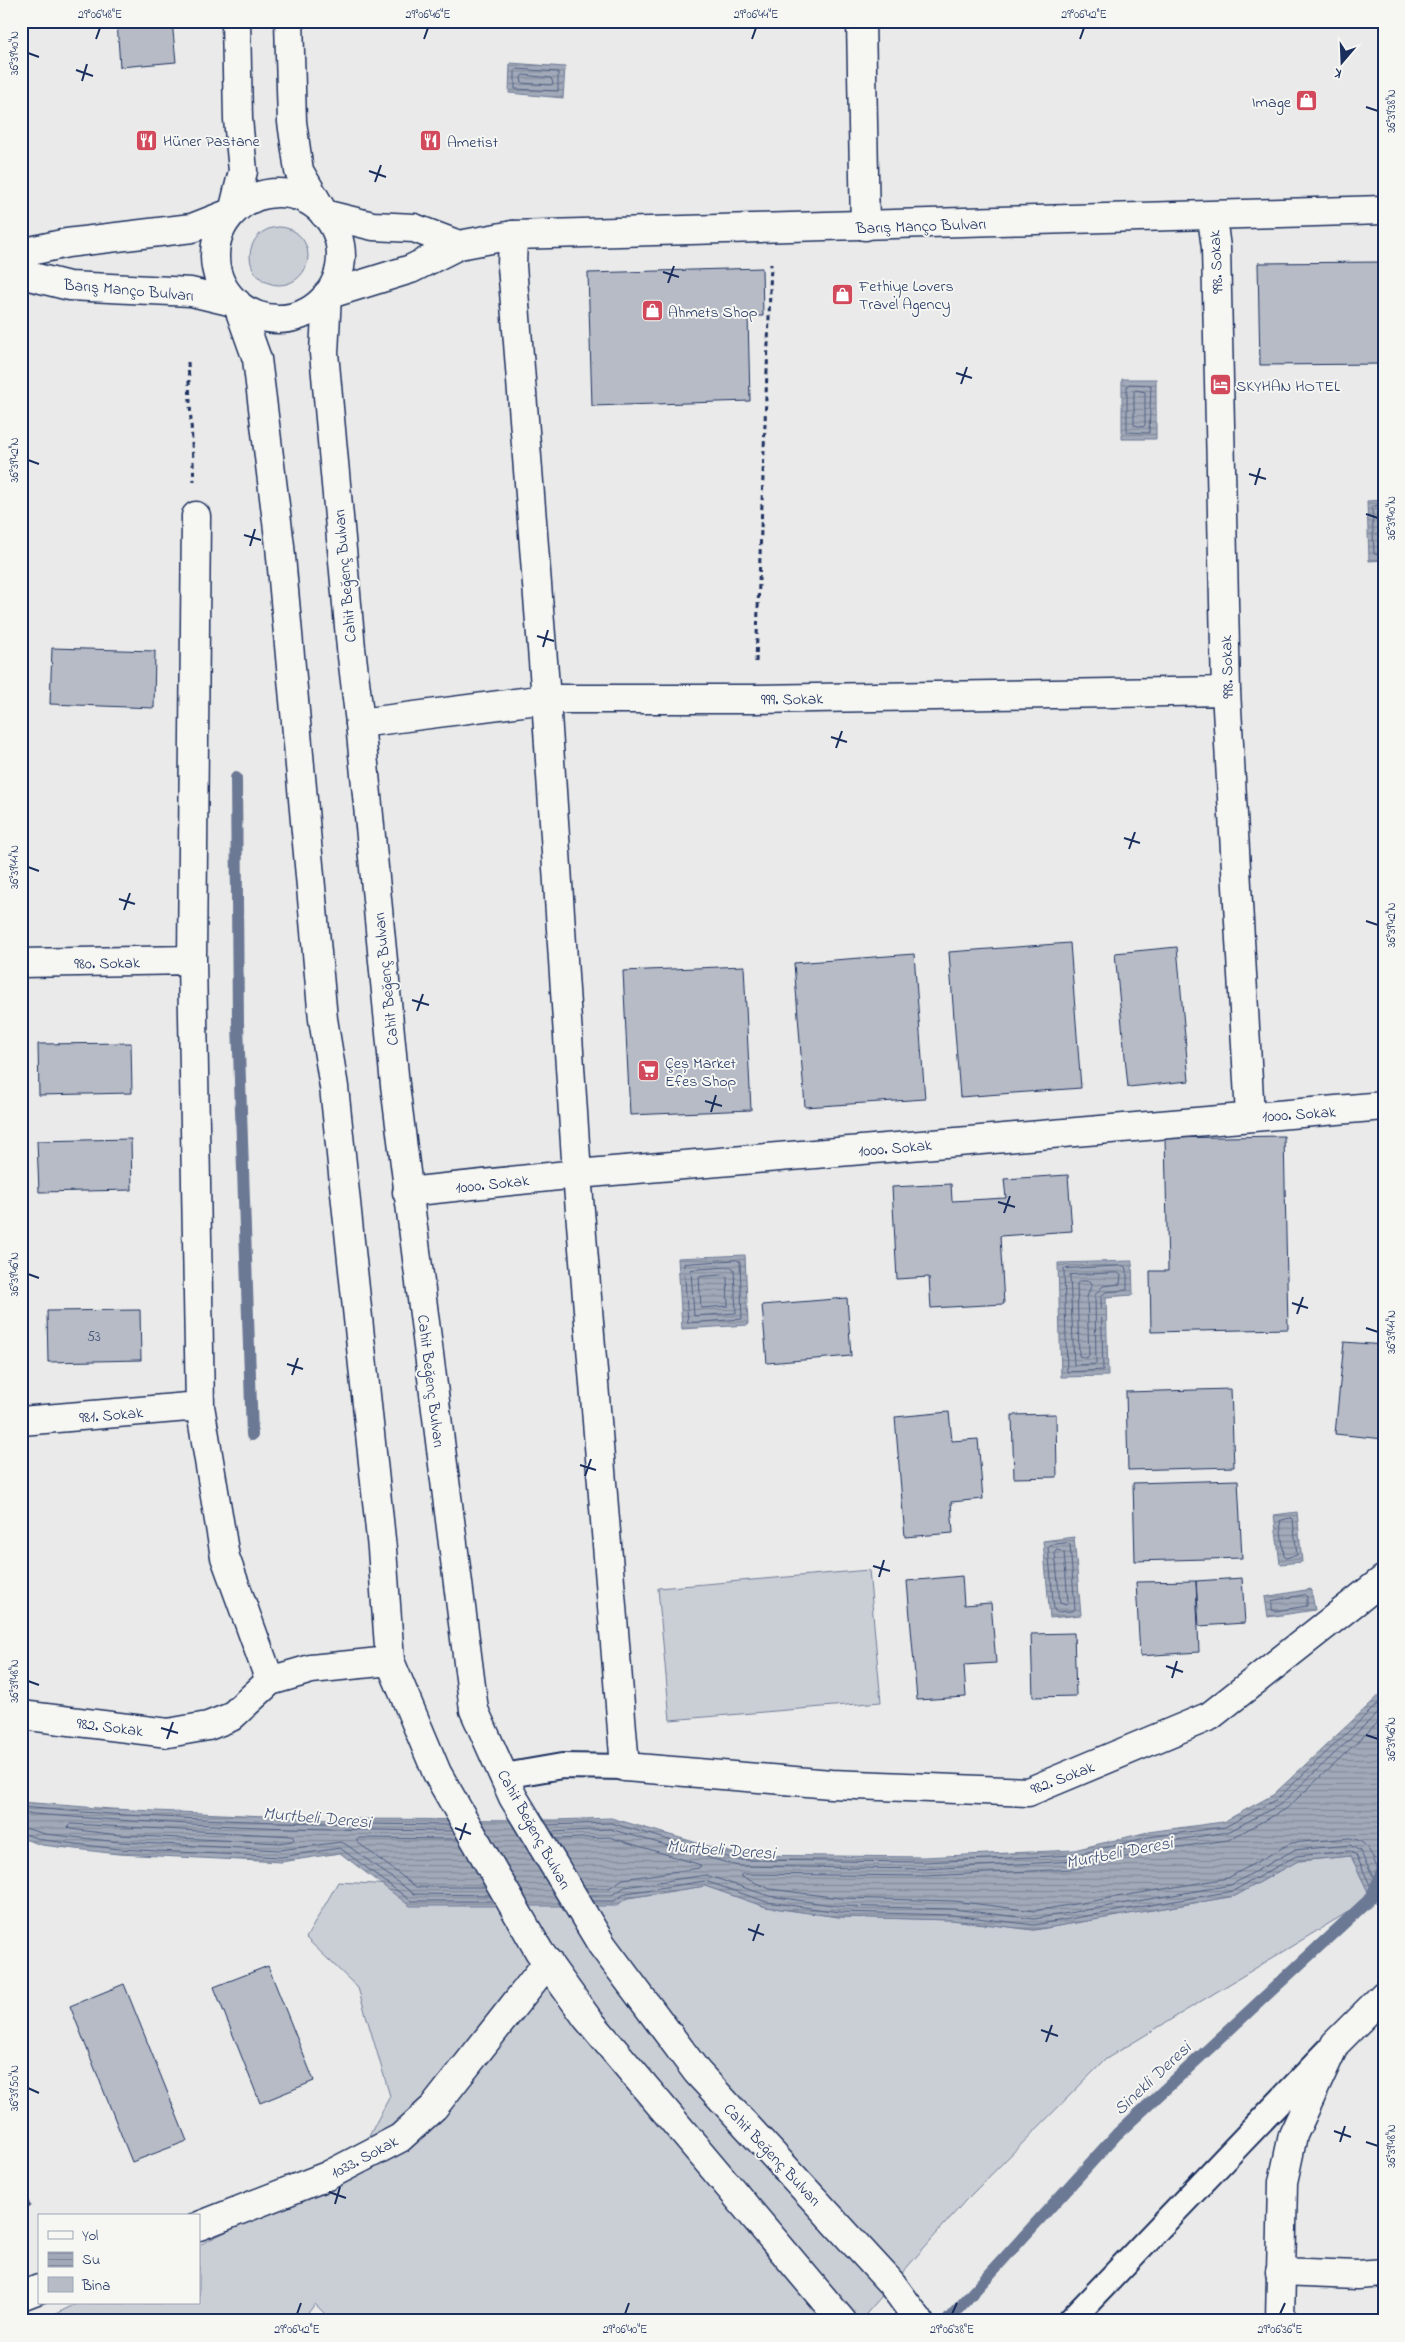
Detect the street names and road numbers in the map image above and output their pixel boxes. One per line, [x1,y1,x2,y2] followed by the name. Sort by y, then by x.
[855,213,987,241] street label: Barış Manço Bulvarı
[1203,228,1231,294] street label: 998. Sokak
[62,273,195,309] street label: Barış Manço Bulvarı
[328,508,364,644] street label: Cahit Beğenç Bulvarı
[1215,634,1241,699] street label: 998. Sokak
[761,687,824,713] street label: 999. Sokak
[368,911,406,1047] street label: Cahit Beğenç Bulvarı
[74,951,141,977] street label: 980. Sokak
[1261,1100,1338,1130] street label: 1000. Sokak
[857,1134,934,1164] street label: 1000. Sokak
[454,1169,531,1201] street label: 1000. Sokak
[410,1313,450,1449] street label: Cahit Beğenç Bulvarı
[78,1401,145,1431] street label: 981. Sokak
[75,1712,145,1744] street label: 982. Sokak
[1027,1755,1099,1802] street label: 982. Sokak
[490,1766,576,1894] street label: Cahit Beğenç Bulvarı
[717,2098,826,2213] street label: Cahit Beğenç Bulvarı
[327,2130,404,2186] street label: 1033. Sokak

